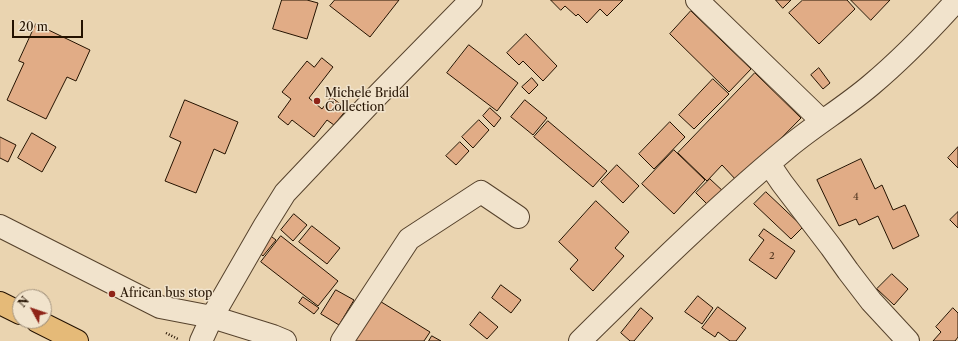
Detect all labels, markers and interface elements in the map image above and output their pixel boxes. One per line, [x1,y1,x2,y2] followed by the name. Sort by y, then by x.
[14,12,85,38] scale bar
[19,19,48,34] text: 20 m
[325,87,409,115] place label: Michele Bridal Collection
[312,96,322,106] marker: Michele Bridal Collection
[853,191,859,203] house number: 4
[769,250,775,262] house number: 2
[120,287,212,301] place label: African bus stop
[12,289,52,329] north arrow
[107,289,117,299] marker: African bus stop
[15,294,32,310] text: N

